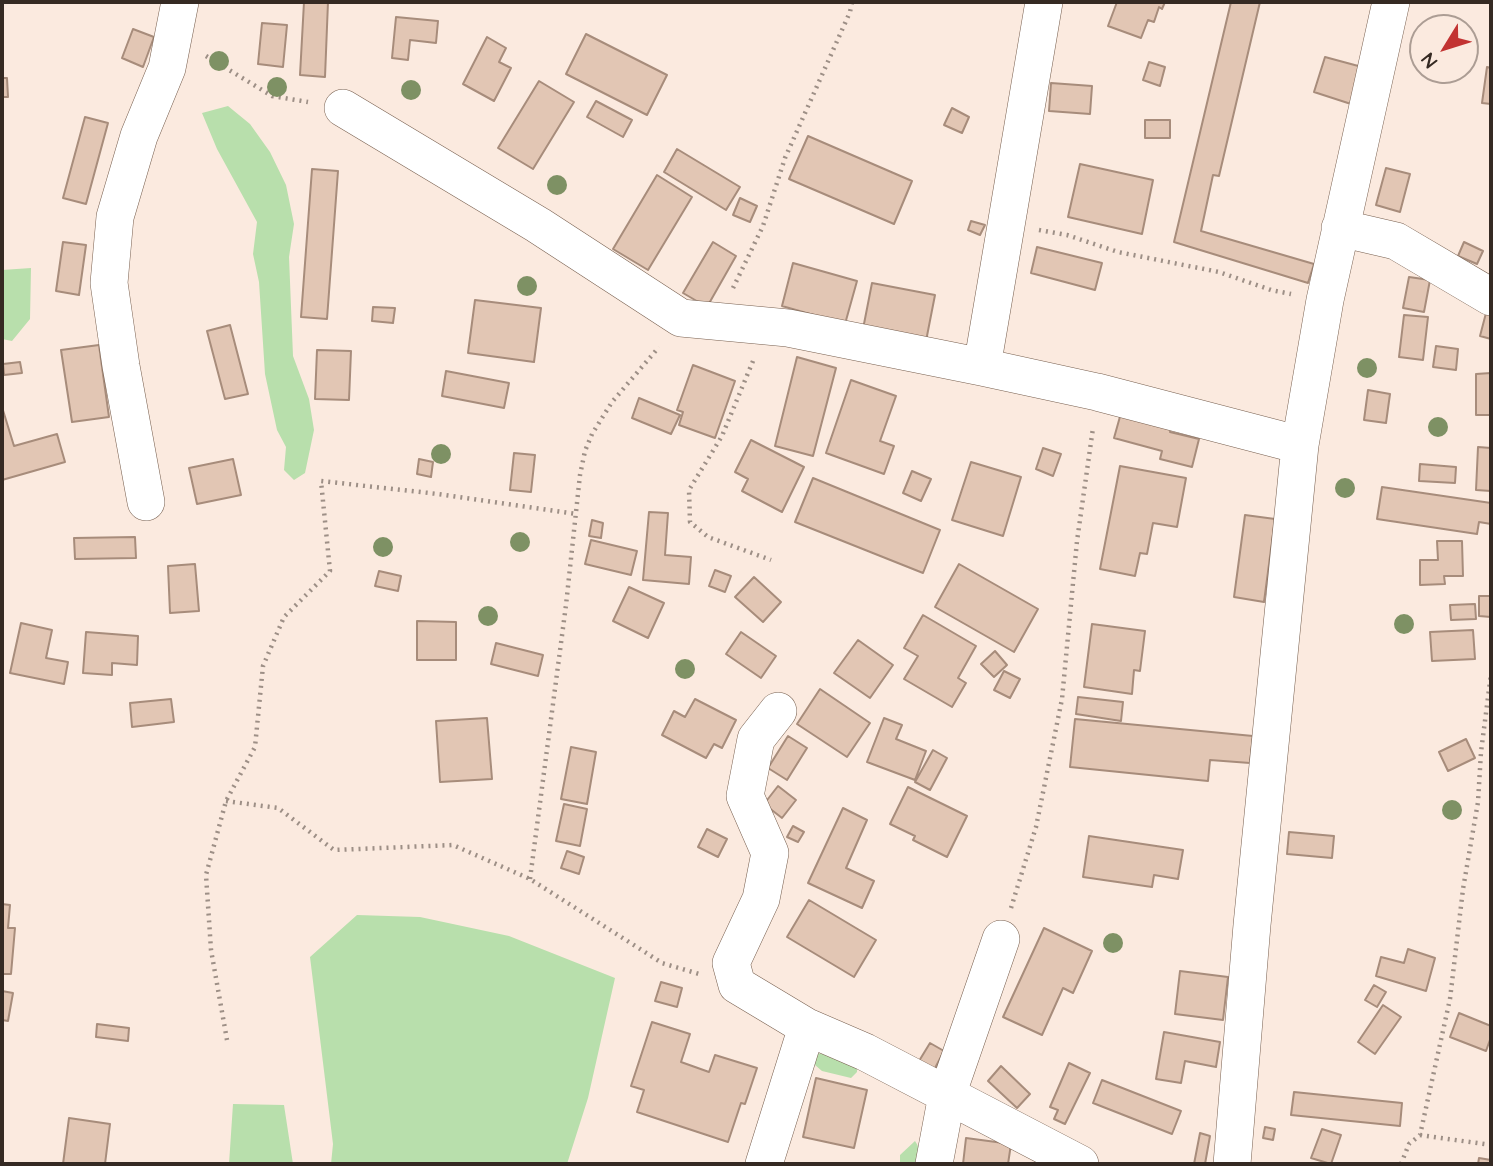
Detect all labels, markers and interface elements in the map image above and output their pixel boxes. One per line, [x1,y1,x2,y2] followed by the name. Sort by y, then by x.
[1409,14,1479,84] north arrow
[1415,48,1443,74] text: N

